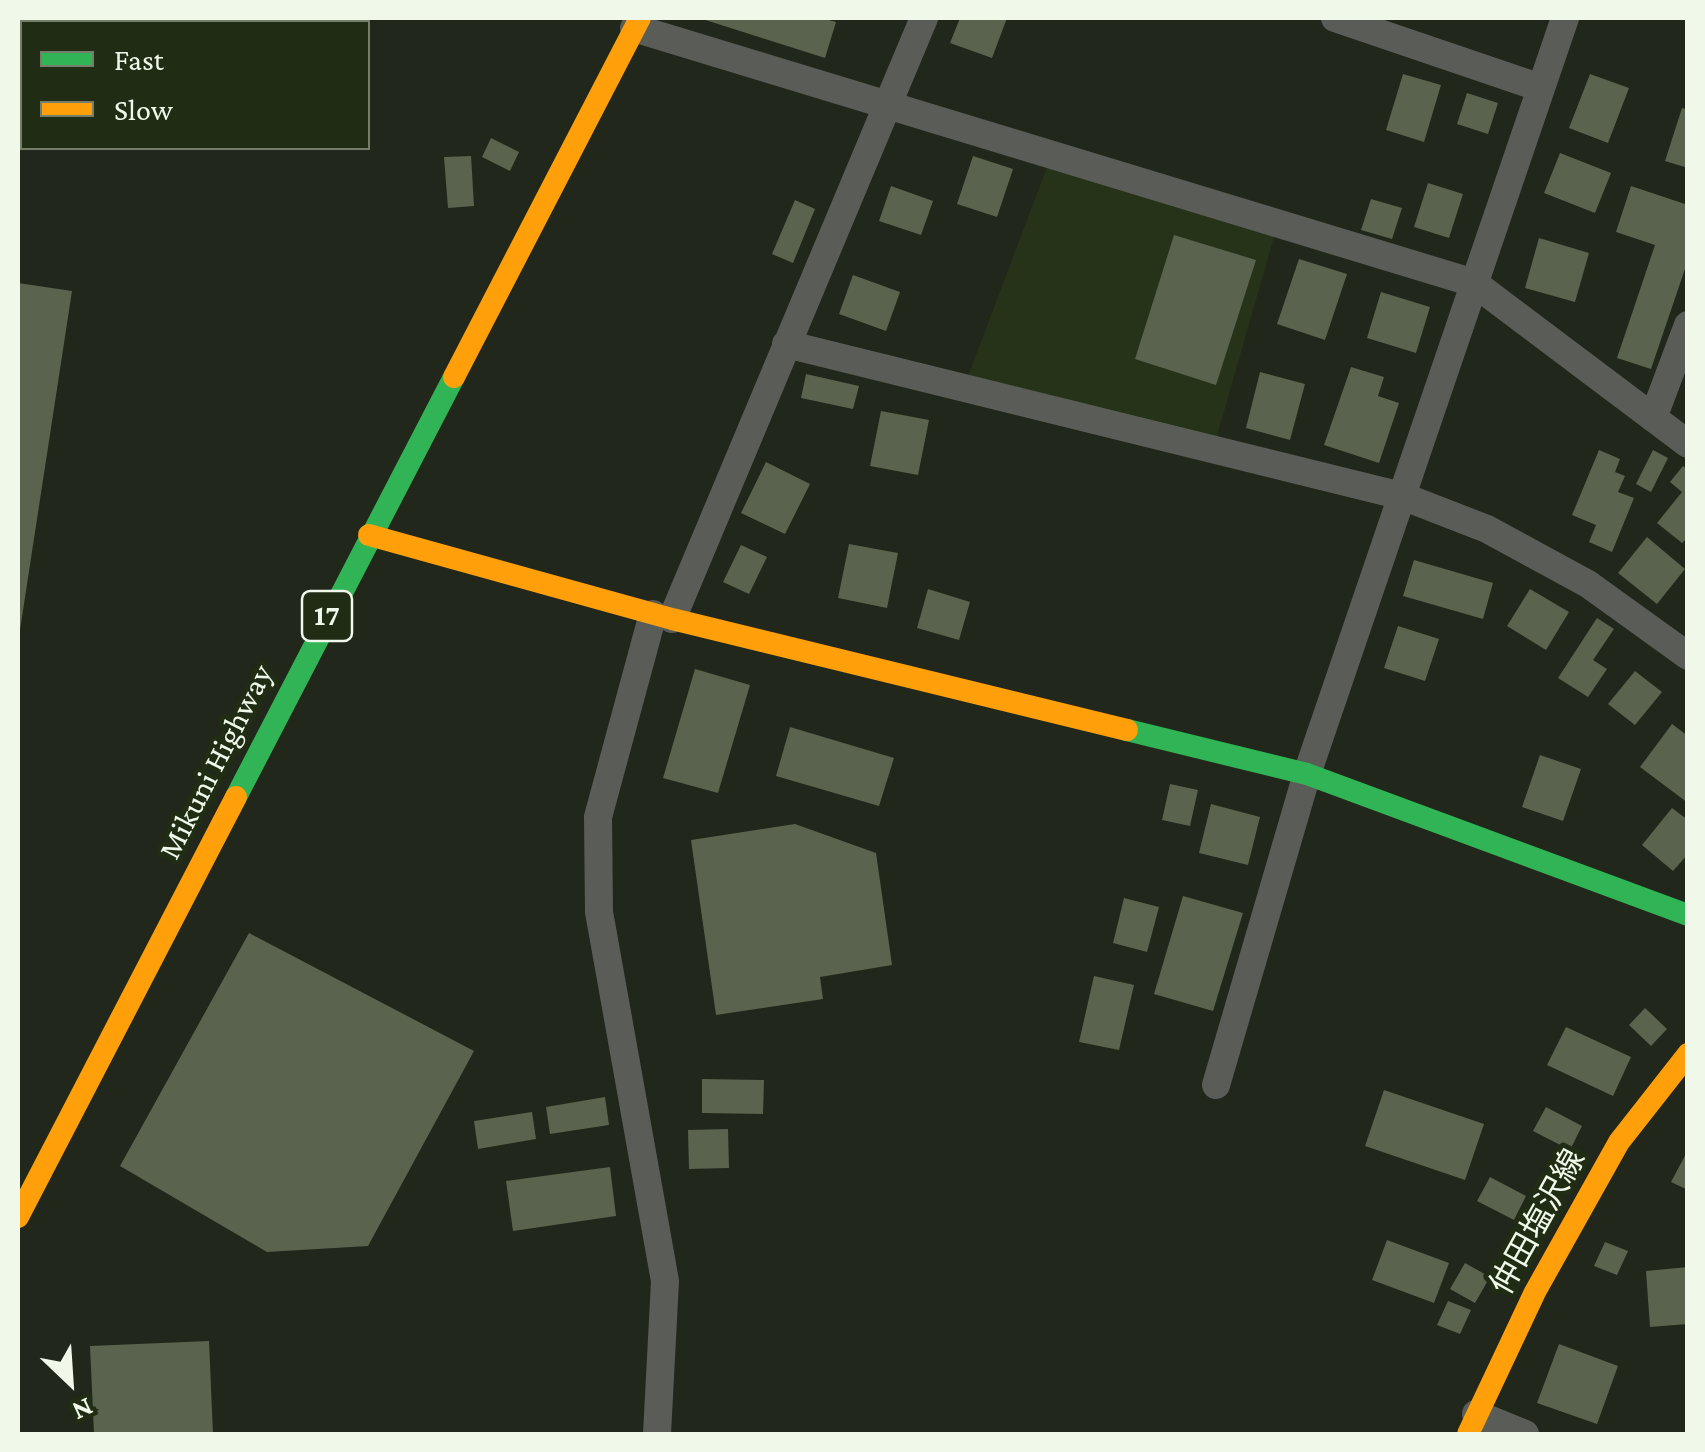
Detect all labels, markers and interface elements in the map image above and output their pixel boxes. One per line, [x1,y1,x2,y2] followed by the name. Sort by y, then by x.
[20,20,370,150] legend
[114,43,164,76] text: Fast
[114,93,173,126] text: Slow
[302,591,352,641] road number: 17
[150,658,282,866] street label: Mikuni Highway
[1482,1143,1594,1301] street label: 仲田塩沢線
[20,1332,120,1432] north arrow
[68,1392,98,1428] text: N

